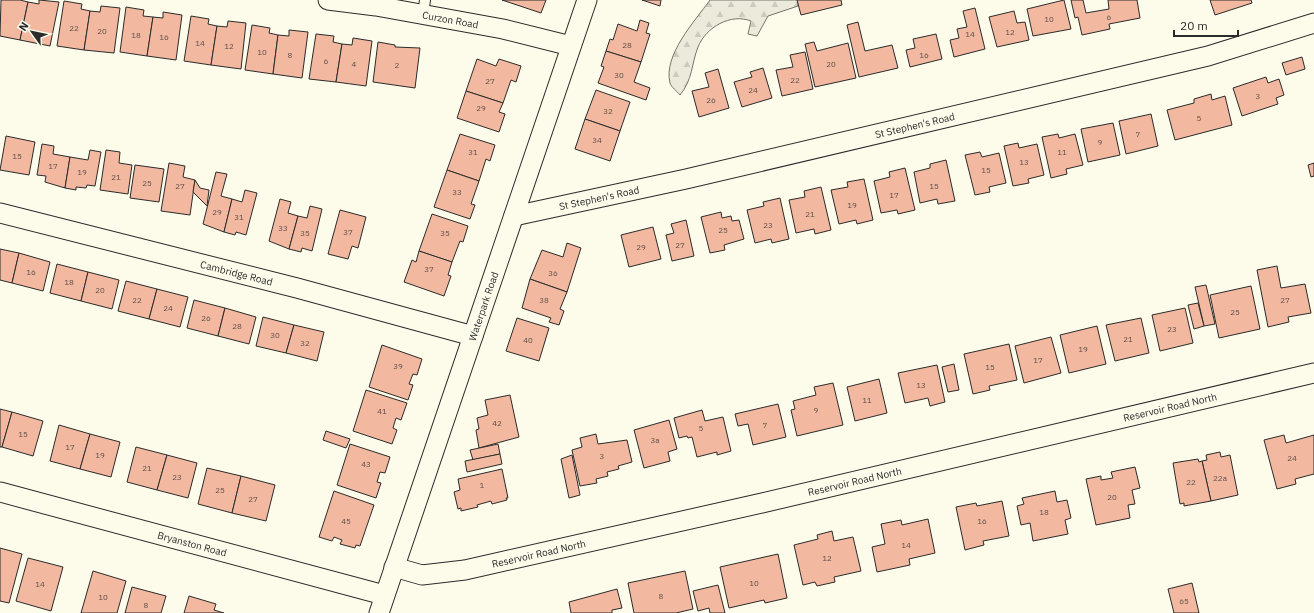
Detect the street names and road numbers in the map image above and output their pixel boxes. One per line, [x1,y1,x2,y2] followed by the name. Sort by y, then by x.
[421,9,479,31] street label: Curzon Road
[874,110,956,141] street label: St Stephen's Road
[558,183,640,213] street label: St Stephen's Road
[199,258,274,289] street label: Cambridge Road
[466,270,501,343] street label: Waterpark Road
[1122,390,1218,425] street label: Reservoir Road North
[807,464,903,499] street label: Reservoir Road North
[156,529,228,560] street label: Bryanston Road
[491,537,587,571] street label: Reservoir Road North

